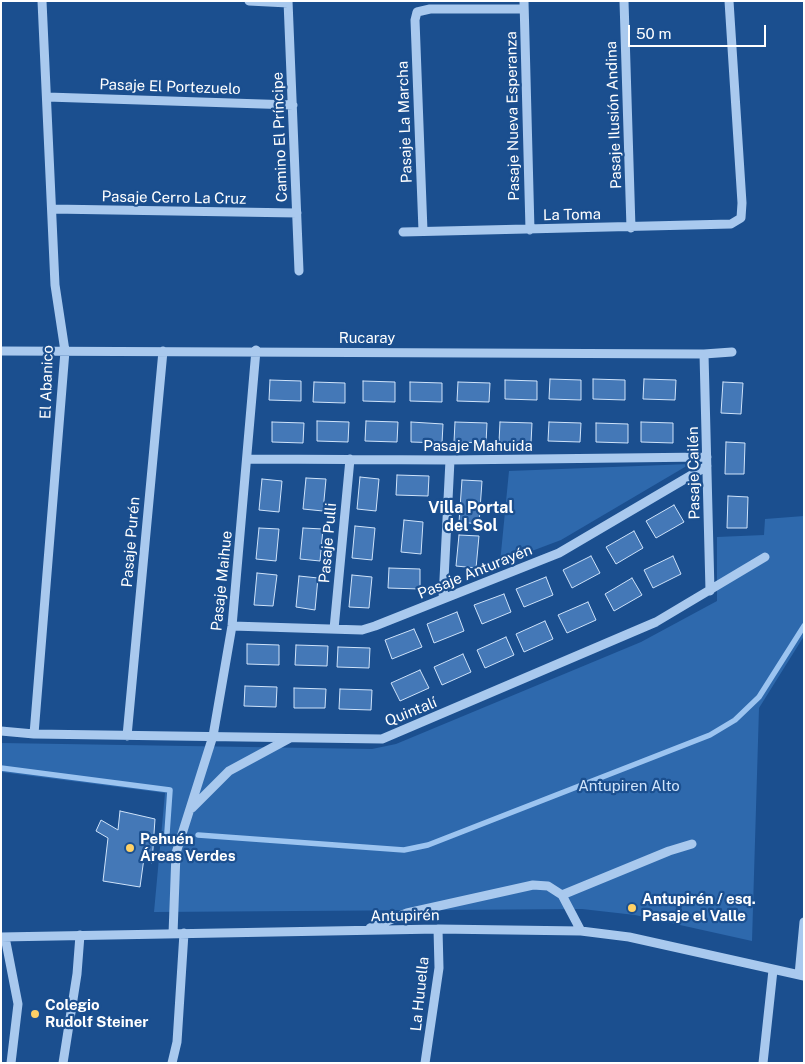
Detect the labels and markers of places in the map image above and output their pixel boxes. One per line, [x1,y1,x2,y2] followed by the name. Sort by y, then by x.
[140,830,236,865] place label: Pehuén Áreas Verdes
[124,842,136,854] marker: Pehuén Áreas Verdes
[642,890,756,925] place label: Antupirén / esq. Pasaje el Valle
[626,902,638,914] marker: Antupirén / esq. Pasaje el Valle
[45,996,149,1031] place label: Colegio Rudolf Steiner
[29,1008,41,1020] marker: Colegio Rudolf Steiner

